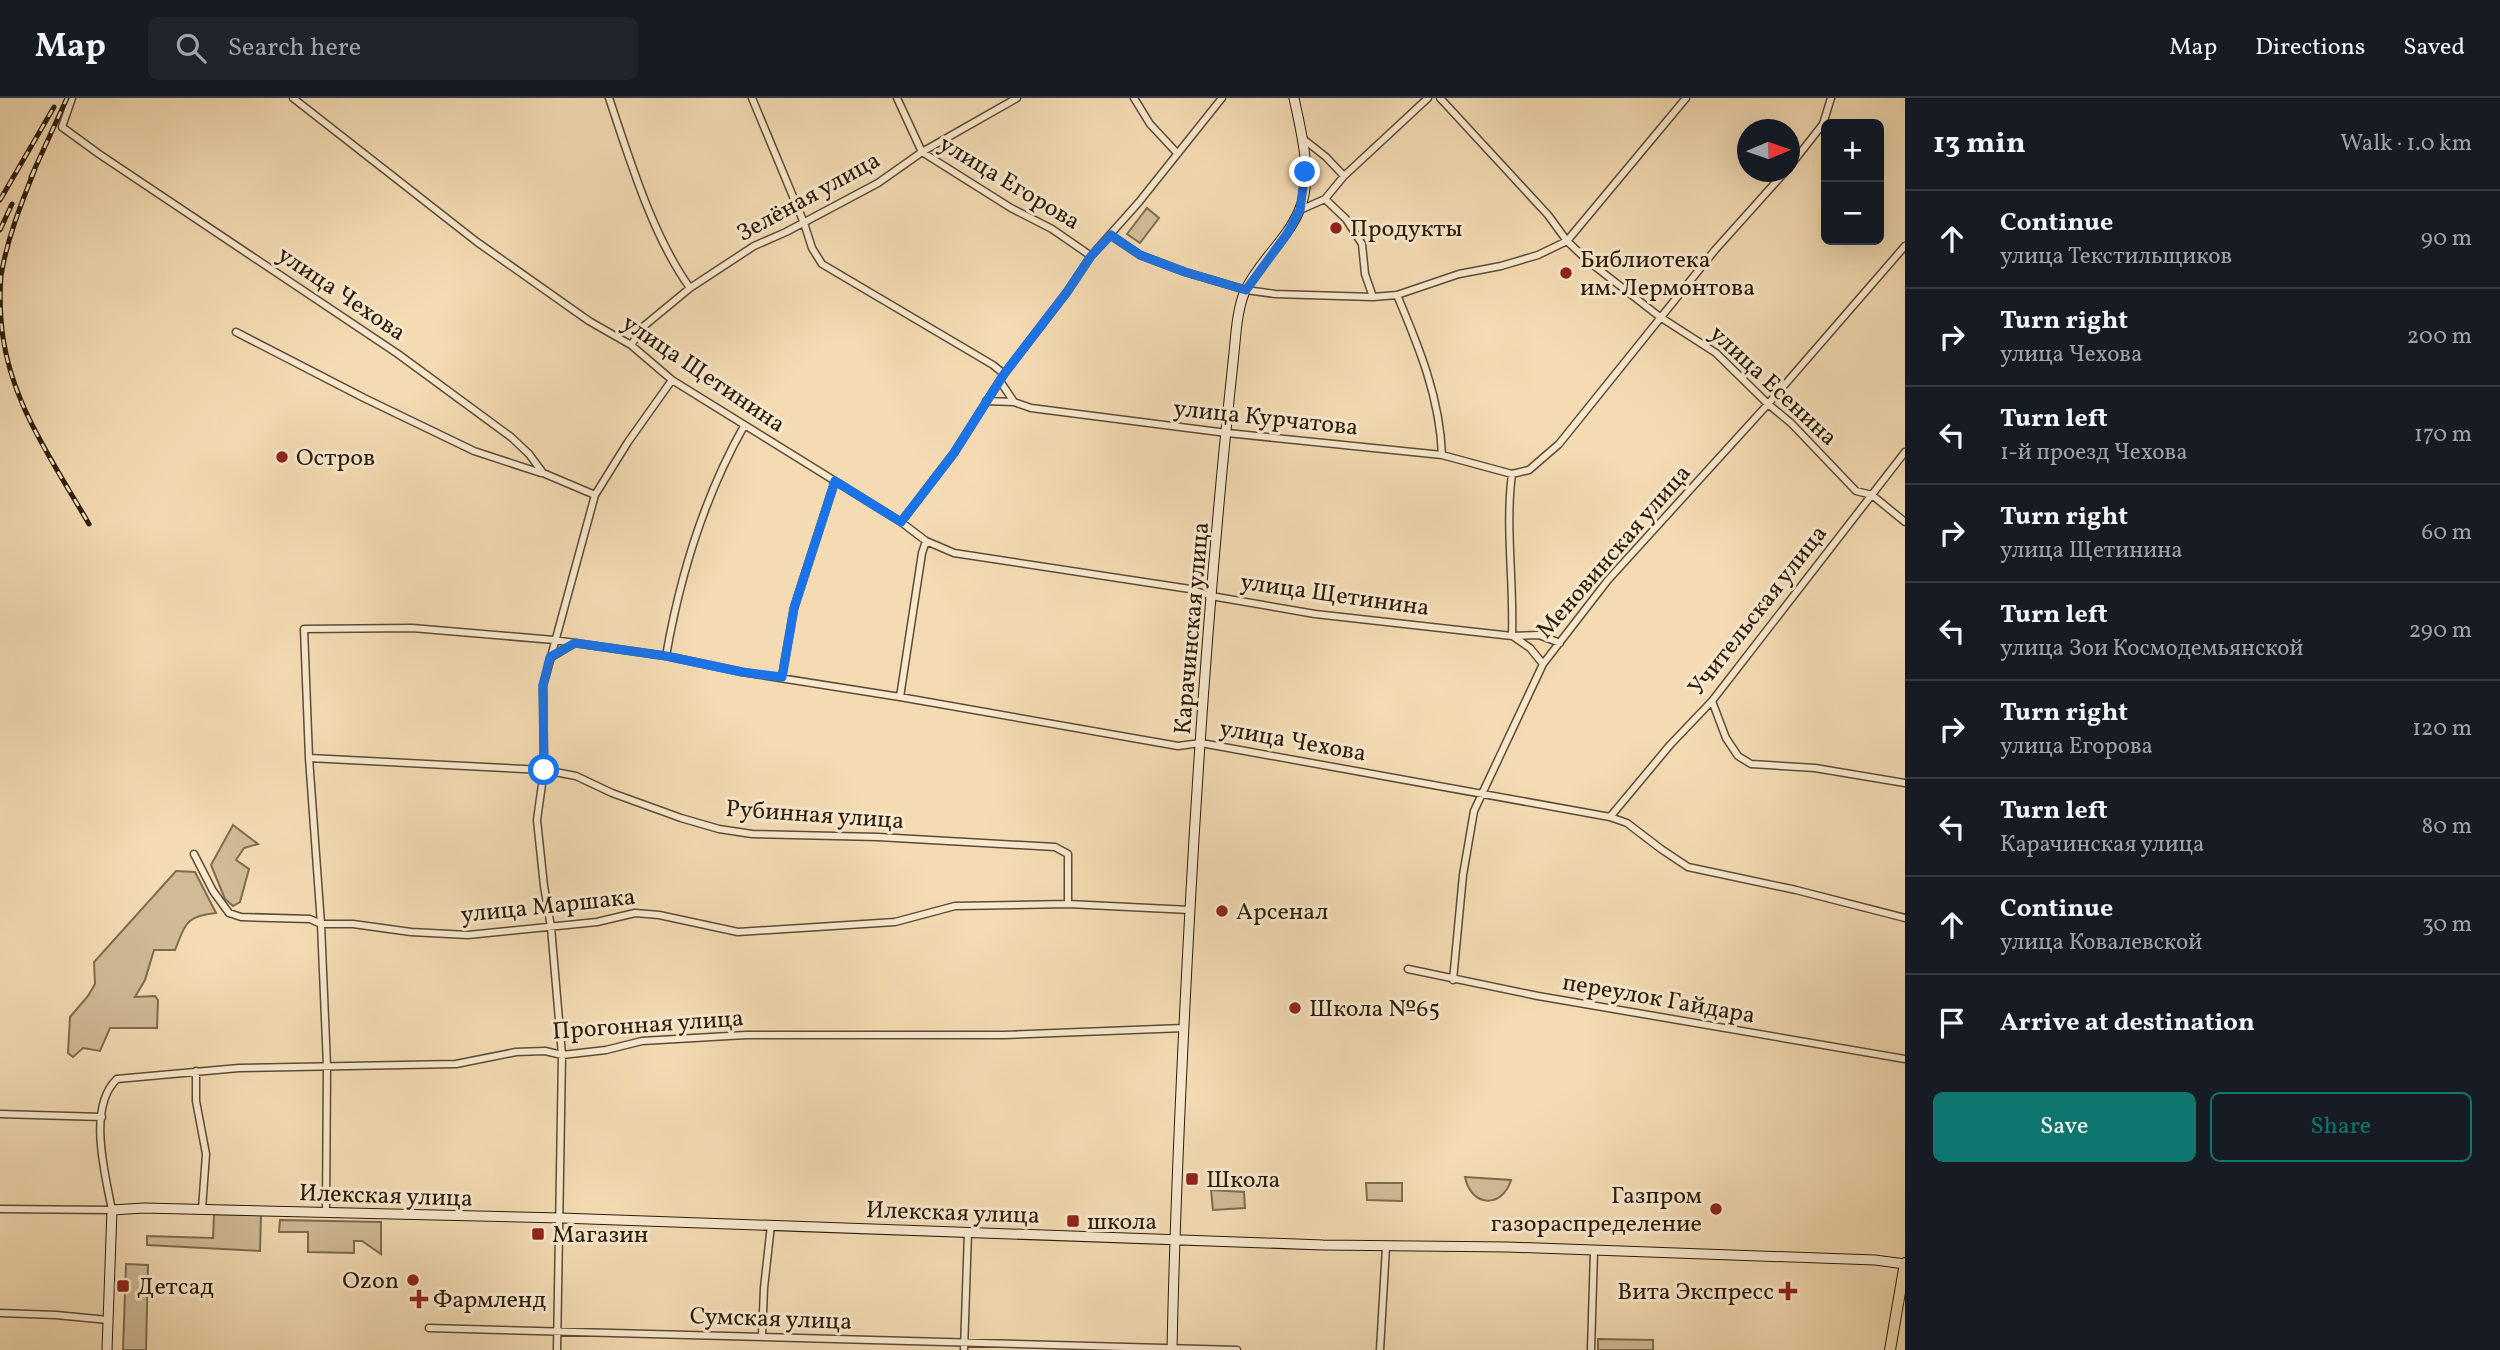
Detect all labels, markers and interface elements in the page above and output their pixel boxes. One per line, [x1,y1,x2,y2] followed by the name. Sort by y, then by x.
[148,17,638,80] search box
[35,25,106,71] text: Map
[172,29,210,67] icon: search
[228,30,361,66] text: Search here
[2169,31,2217,65] text: Map
[2255,31,2365,65] text: Directions
[2403,31,2465,65] text: Saved
[1737,119,1800,182] north arrow
[1821,119,1884,245] map controls
[1821,119,1884,182] button: +
[1933,123,2026,165] text: 13 min
[932,128,1086,239] street label: улица Егорова
[2340,128,2472,160] text: Walk · 1.0 km
[731,144,887,251] street label: Зелёная улица
[1289,156,1320,187] route end
[1821,182,1884,245] button: −
[2000,205,2113,241] text: Continue
[1350,213,1462,247] place label: Продукты
[1328,220,1344,236] marker: Продукты
[1933,220,1971,258] icon: ahead
[2421,223,2472,255] text: 90 m
[270,239,412,350] street label: улица Чехова
[2000,241,2232,273] text: улица Текстильщиков
[1580,244,1755,306] place label: Библиотека им. Лермонтова
[1558,265,1574,281] marker: Библиотека им. Лермонтова
[2000,303,2128,339] text: Turn right
[614,307,791,442] street label: улица Щетинина
[1701,318,1844,455] street label: улица Есенина
[1933,318,1971,356] icon: right
[2407,321,2472,353] text: 200 m
[2000,339,2143,371] text: улица Чехова
[1172,392,1360,446] street label: улица Курчатова
[2000,401,2108,437] text: Turn left
[1933,416,1971,454] icon: left
[2414,419,2472,451] text: 170 m
[2000,437,2188,469] text: 1-й проезд Чехова
[296,442,375,476] place label: Остров
[274,449,290,465] marker: Остров
[1529,458,1700,647] street label: Меновинская улица
[2000,499,2128,535] text: Turn right
[1933,514,1971,552] icon: right
[2422,517,2472,549] text: 60 m
[1681,519,1836,704] street label: Учительская улица
[1167,520,1219,736] street label: Карачинская улица
[2000,535,2183,567] text: улица Щетинина
[1238,566,1432,626] street label: улица Щетинина
[2000,597,2108,633] text: Turn left
[1933,612,1971,650] icon: left
[2409,615,2472,647] text: 290 m
[2000,633,2304,665] text: улица Зои Космодемьянской
[2000,695,2128,731] text: Turn right
[1933,710,1971,748] icon: right
[1216,712,1369,772] street label: улица Чехова
[2412,713,2472,745] text: 120 m
[2000,731,2153,763] text: улица Егорова
[528,754,559,785] route start
[724,793,905,839] street label: Рубинная улица
[2000,793,2108,829] text: Turn left
[1933,808,1971,846] icon: left
[2422,811,2472,843] text: 80 m
[2000,829,2204,861] text: Карачинская улица
[459,881,637,933] street label: улица Маршака
[2000,891,2113,927] text: Continue
[1236,896,1328,930] place label: Арсенал
[1214,903,1230,919] marker: Арсенал
[1933,906,1971,944] icon: ahead
[2422,909,2472,941] text: 30 m
[2000,927,2202,959] text: улица Ковалевской
[1560,966,1758,1034] street label: переулок Гайдара
[1309,993,1440,1027] place label: Школа №65
[1287,1000,1303,1016] marker: Школа №65
[551,1002,745,1050] street label: Прогонная улица
[1933,1004,1971,1042] icon: arrive
[2000,1005,2255,1041] text: Arrive at destination
[1933,1092,2196,1162] button: Save
[2210,1092,2472,1162] button: Share
[1206,1164,1281,1198] place label: Школа
[1184,1171,1200,1187] marker: Школа
[298,1177,473,1217] street label: Илекская улица
[1491,1180,1702,1242] place label: Газпром газораспределение
[865,1194,1040,1234] street label: Илекская улица
[1708,1201,1724,1217] marker: Газпром газораспределение
[1087,1206,1157,1240] place label: школа
[1065,1213,1081,1229] marker: школа
[552,1219,648,1253] place label: Магазин
[530,1226,546,1242] marker: Магазин
[342,1265,399,1299] place label: Ozon
[137,1271,214,1305] place label: Детсад
[405,1272,421,1288] marker: Ozon
[1617,1276,1774,1310] place label: Вита Экспресс
[115,1278,131,1294] marker: Детсад
[1780,1283,1796,1299] marker: Вита Экспресс
[433,1284,546,1318] place label: Фармленд
[411,1291,427,1307] marker: Фармленд
[689,1300,853,1340] street label: Сумская улица

